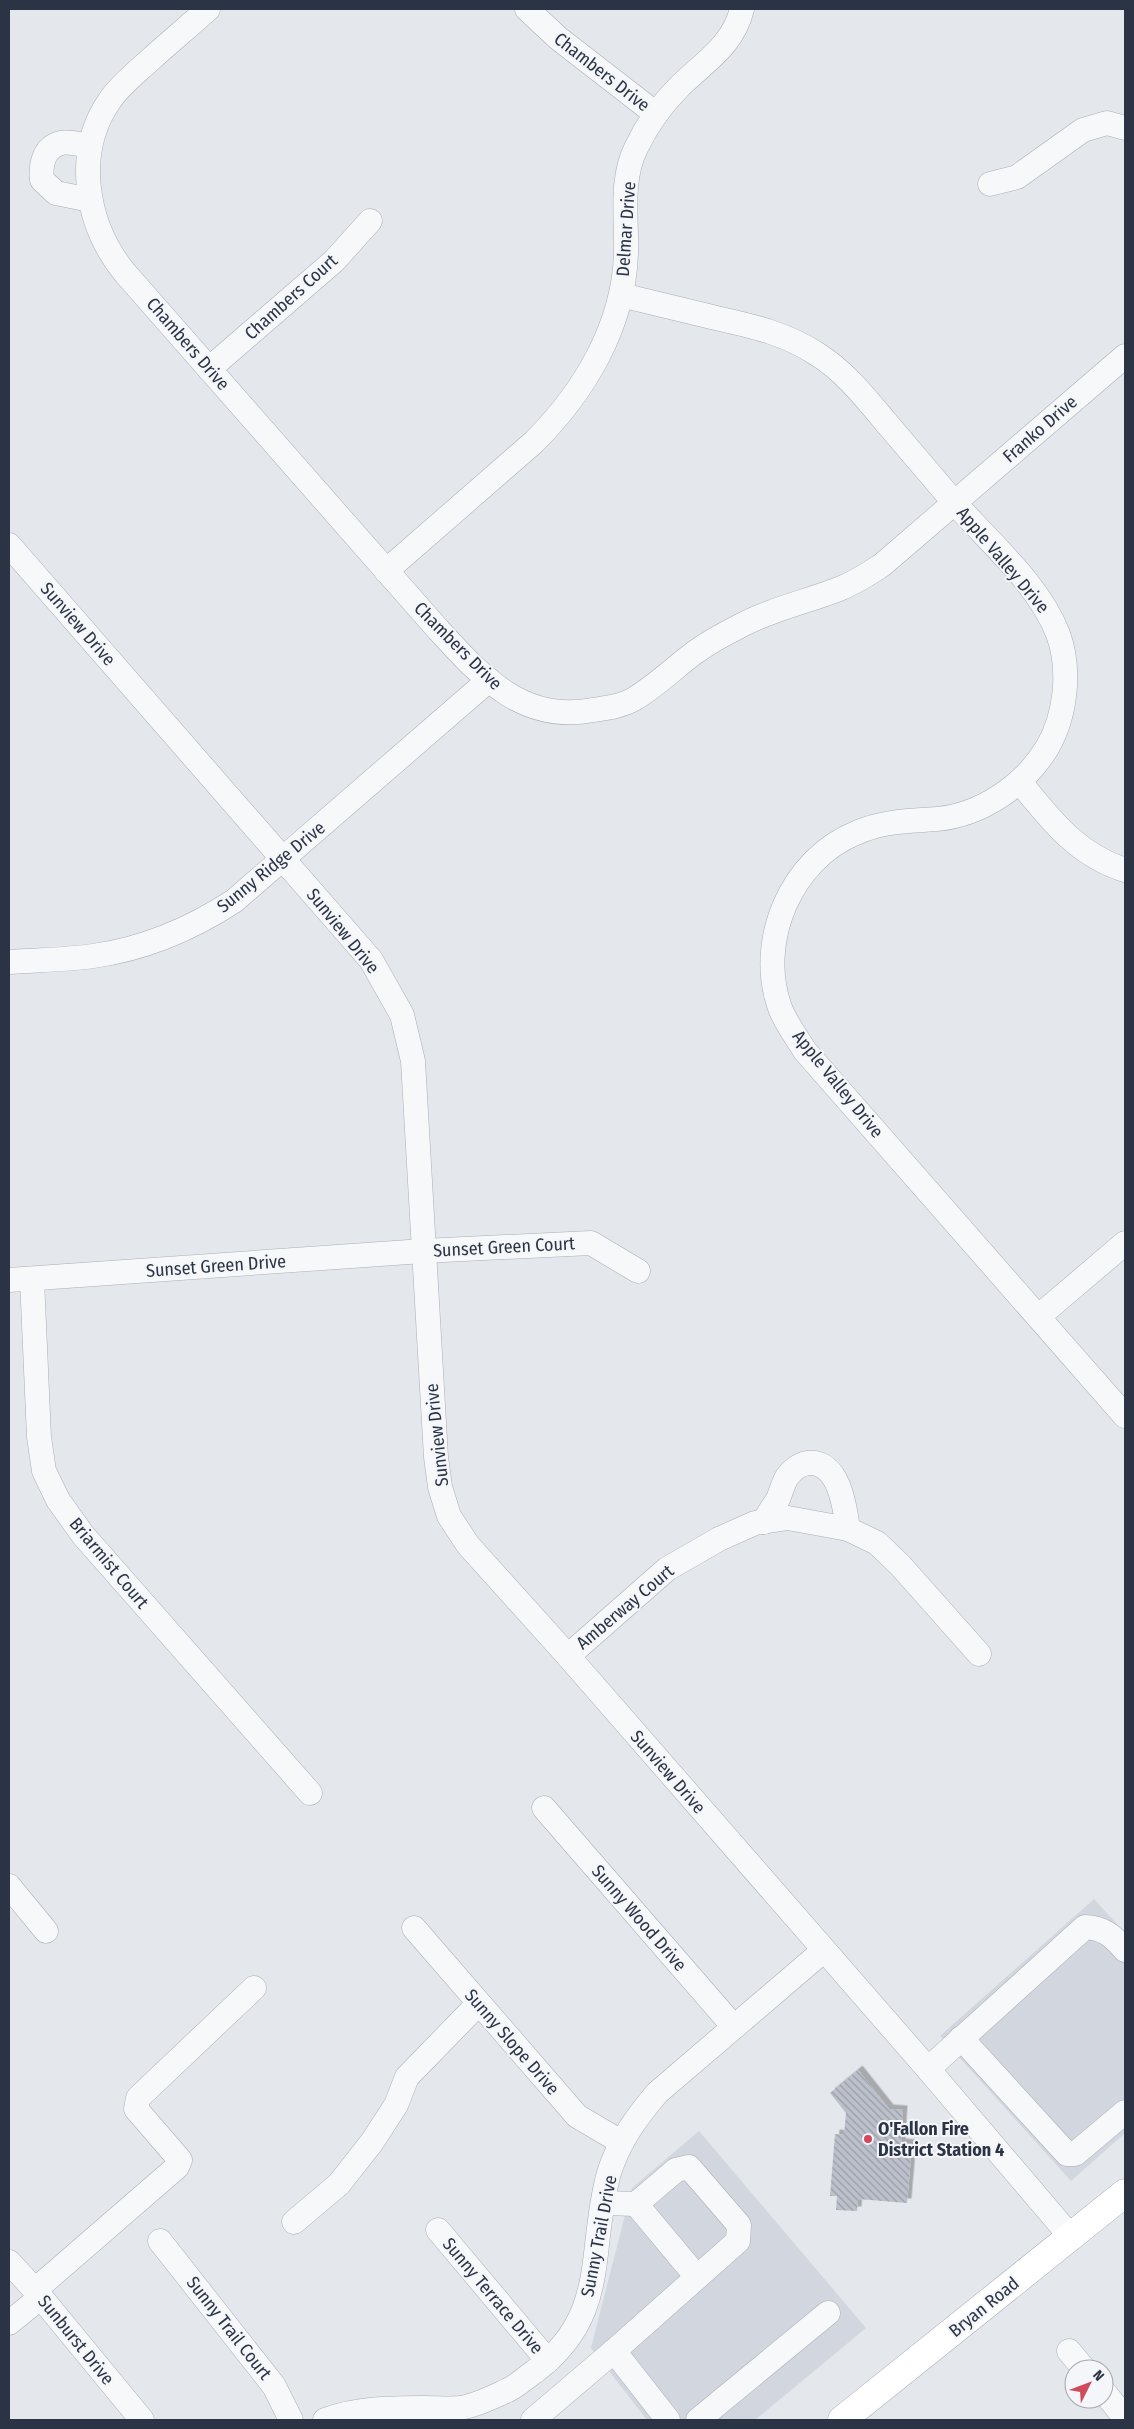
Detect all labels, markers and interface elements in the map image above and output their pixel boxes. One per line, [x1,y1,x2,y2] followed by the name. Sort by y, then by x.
[550,28,654,116] street label: Chambers Drive
[612,181,640,277] street label: Delmar Drive
[240,249,342,344] street label: Chambers Court
[142,293,234,395] street label: Chambers Drive
[998,391,1082,467] street label: Franko Drive
[952,502,1054,618] street label: Apple Valley Drive
[36,578,120,670] street label: Sunview Drive
[409,597,507,695] street label: Chambers Drive
[212,817,330,917] street label: Sunny Ridge Drive
[302,884,384,978] street label: Sunview Drive
[788,1026,888,1142] street label: Apple Valley Drive
[433,1232,576,1262] street label: Sunset Green Court
[145,1250,287,1282] street label: Sunset Green Drive
[421,1382,453,1487] street label: Sunview Drive
[65,1513,153,1613] street label: Briarmist Court
[572,1560,678,1654] street label: Amberway Court
[626,1726,710,1818] street label: Sunview Drive
[587,1860,691,1976] street label: Sunny Wood Drive
[460,1984,564,2100] street label: Sunny Slope Drive
[878,2118,1004,2161] place label: O'Fallon Fire District Station 4
[862,2133,874,2145] marker: O'Fallon Fire District Station 4
[576,2173,622,2299] street label: Sunny Trail Drive
[438,2233,548,2359] street label: Sunny Terrace Drive
[182,2272,276,2384] street label: Sunny Trail Court
[945,2272,1023,2342] street label: Bryan Road
[33,2291,119,2389] street label: Sunburst Drive
[1064,2359,1114,2409] north arrow
[1089,2367,1107,2384] text: N

